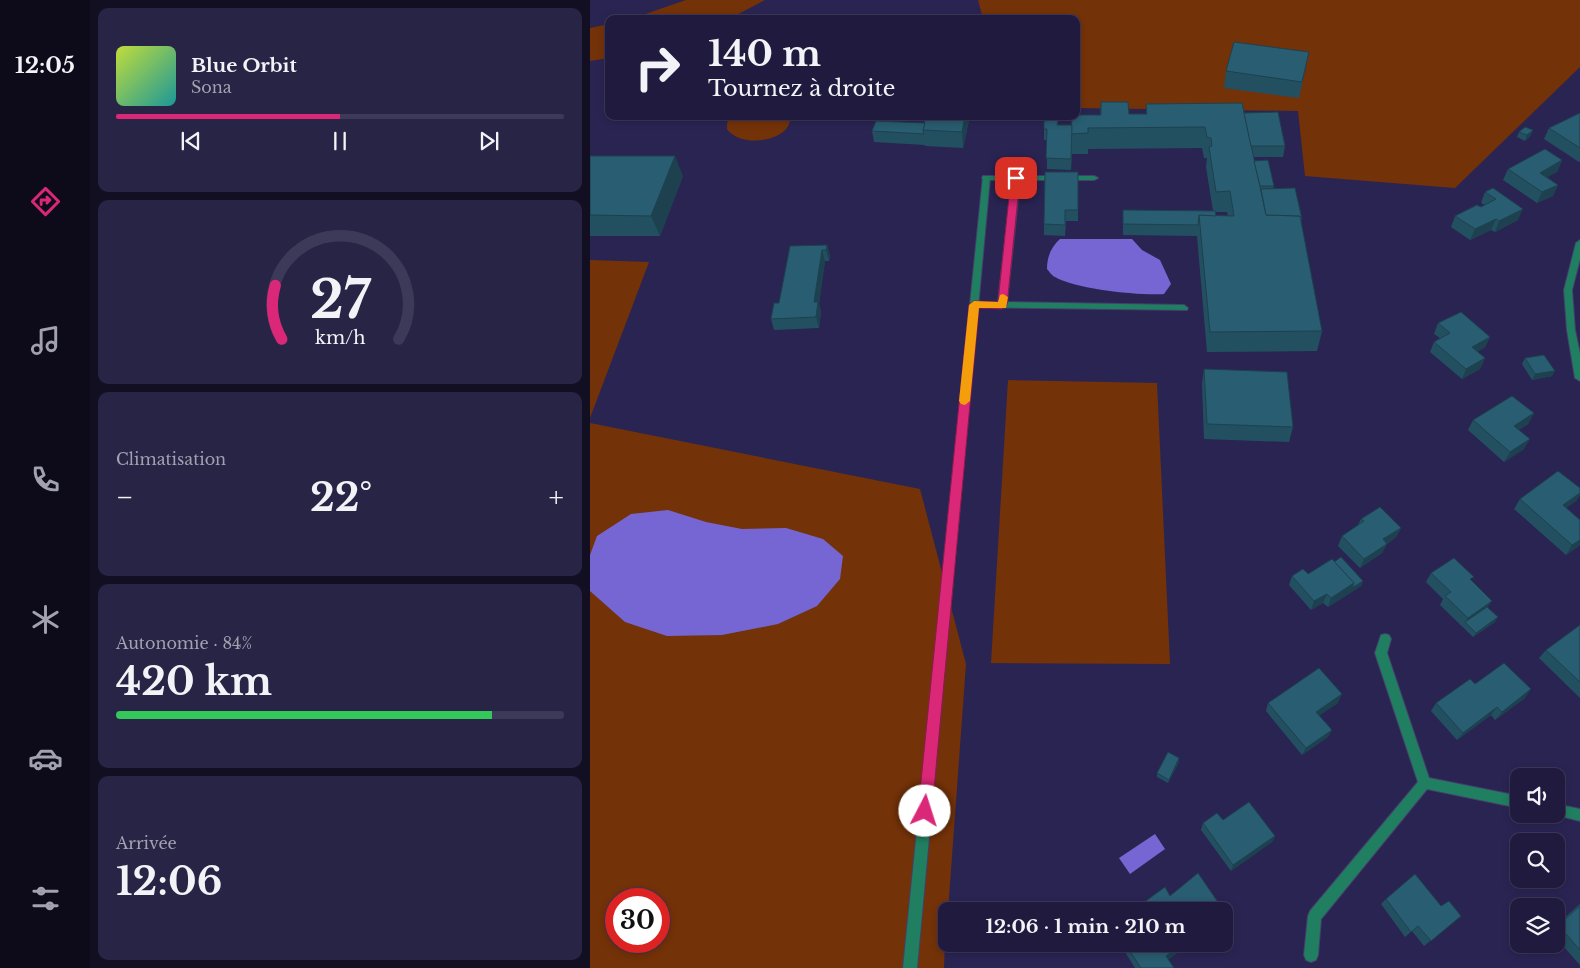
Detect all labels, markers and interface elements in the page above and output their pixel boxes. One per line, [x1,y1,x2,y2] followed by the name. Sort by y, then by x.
[708,32,821,75] text: 140 m
[625,35,690,100] icon: right
[15,52,75,79] text: 12:05
[191,54,297,77] text: Blue Orbit
[708,75,895,102] text: Tournez à droite
[191,77,232,97] text: Sona
[177,127,205,155] icon: previous
[326,127,354,155] icon: pause
[475,127,503,155] icon: next
[995,157,1037,199] pin
[1002,164,1030,192] icon: arrive
[28,184,63,219] icon: directions
[310,268,372,332] text: 27
[28,323,63,358] icon: music
[315,327,365,349] text: km/h
[116,449,226,469] text: Climatisation
[28,462,63,497] icon: phone
[310,474,372,521] text: 22°
[116,480,134,515] text: −
[549,480,564,515] text: +
[28,602,63,637] icon: climate
[116,633,252,653] text: Autonomie · 84%
[116,658,272,705] text: 420 km
[28,741,63,776] icon: car
[1510,768,1565,953] map controls
[1510,768,1565,823] button: sound
[898,784,950,836] position arrow
[116,833,177,853] text: Arrivée
[1510,833,1565,888] button: search
[116,858,222,905] text: 12:06
[28,881,63,916] icon: filters
[605,888,670,953] speed limit sign: 30
[1510,898,1565,953] button: layers
[985,915,1186,938] text: 12:06 · 1 min · 210 m

